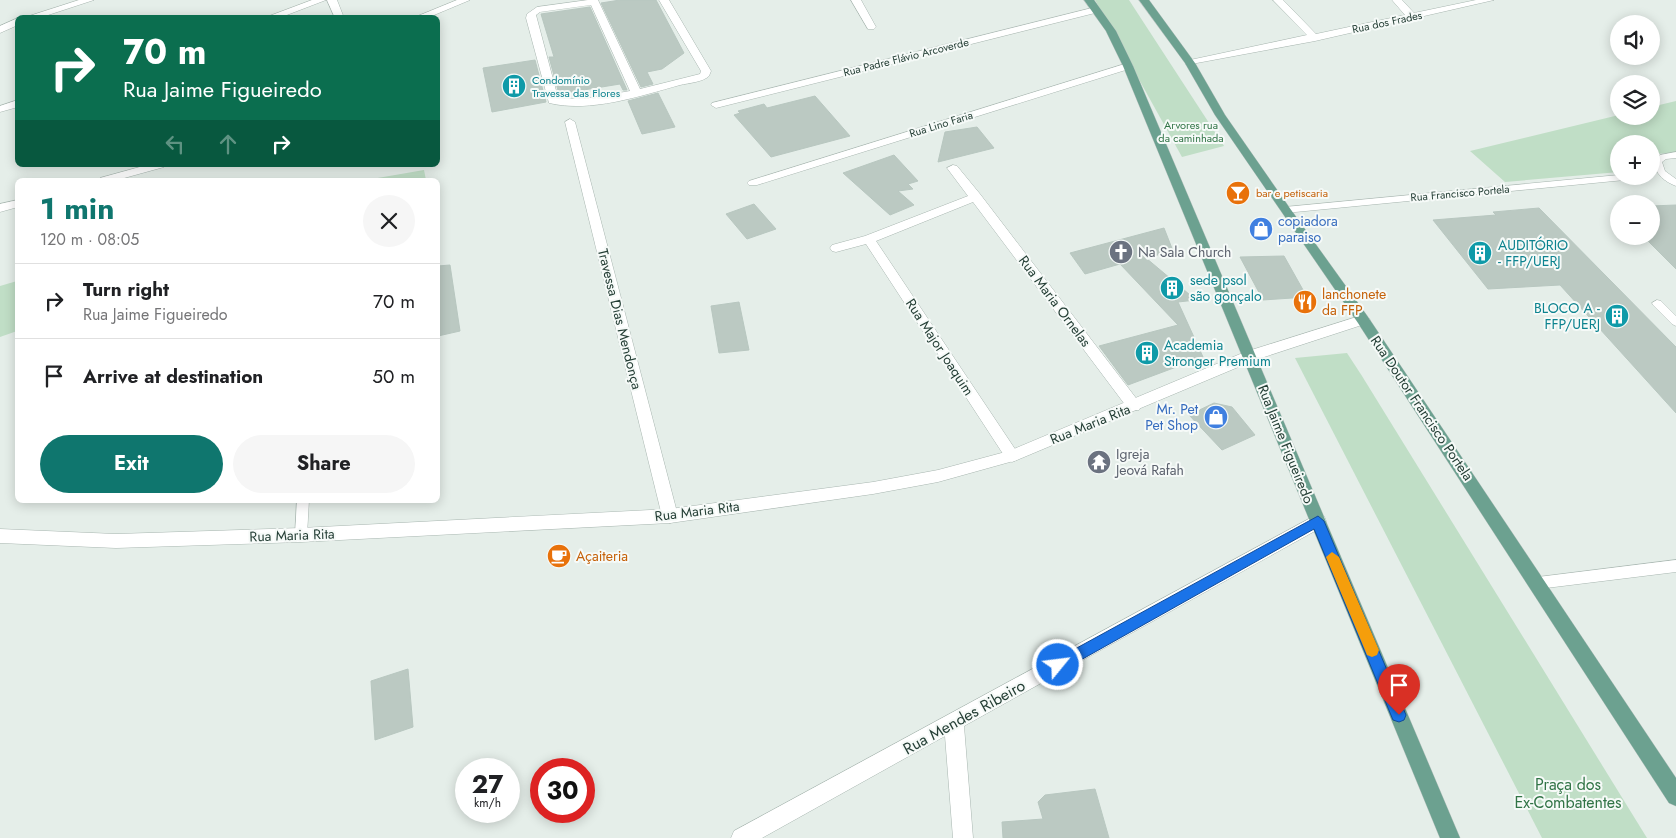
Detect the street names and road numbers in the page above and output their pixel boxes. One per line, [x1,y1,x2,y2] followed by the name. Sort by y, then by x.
[1350,7,1424,37] street label: Rua dos Frades
[842,34,971,80] street label: Rua Padre Flávio Arcoverde
[907,107,975,141] street label: Rua Lino Faria
[1410,181,1510,205] street label: Rua Francisco Portela
[593,247,647,391] street label: Travessa Dias Mendonça
[1014,251,1096,351] street label: Rua Maria Ornelas
[901,295,979,399] street label: Rua Major Joaquim
[1366,332,1478,484] street label: Rua Doutor Francisco Portela
[1253,382,1319,507] street label: Rua Jaime Figueiredo
[1047,399,1133,449] street label: Rua Maria Rita
[654,496,740,526] street label: Rua Maria Rita
[249,524,335,546] street label: Rua Maria Rita
[899,674,1030,760] street label: Rua Mendes Ribeiro

